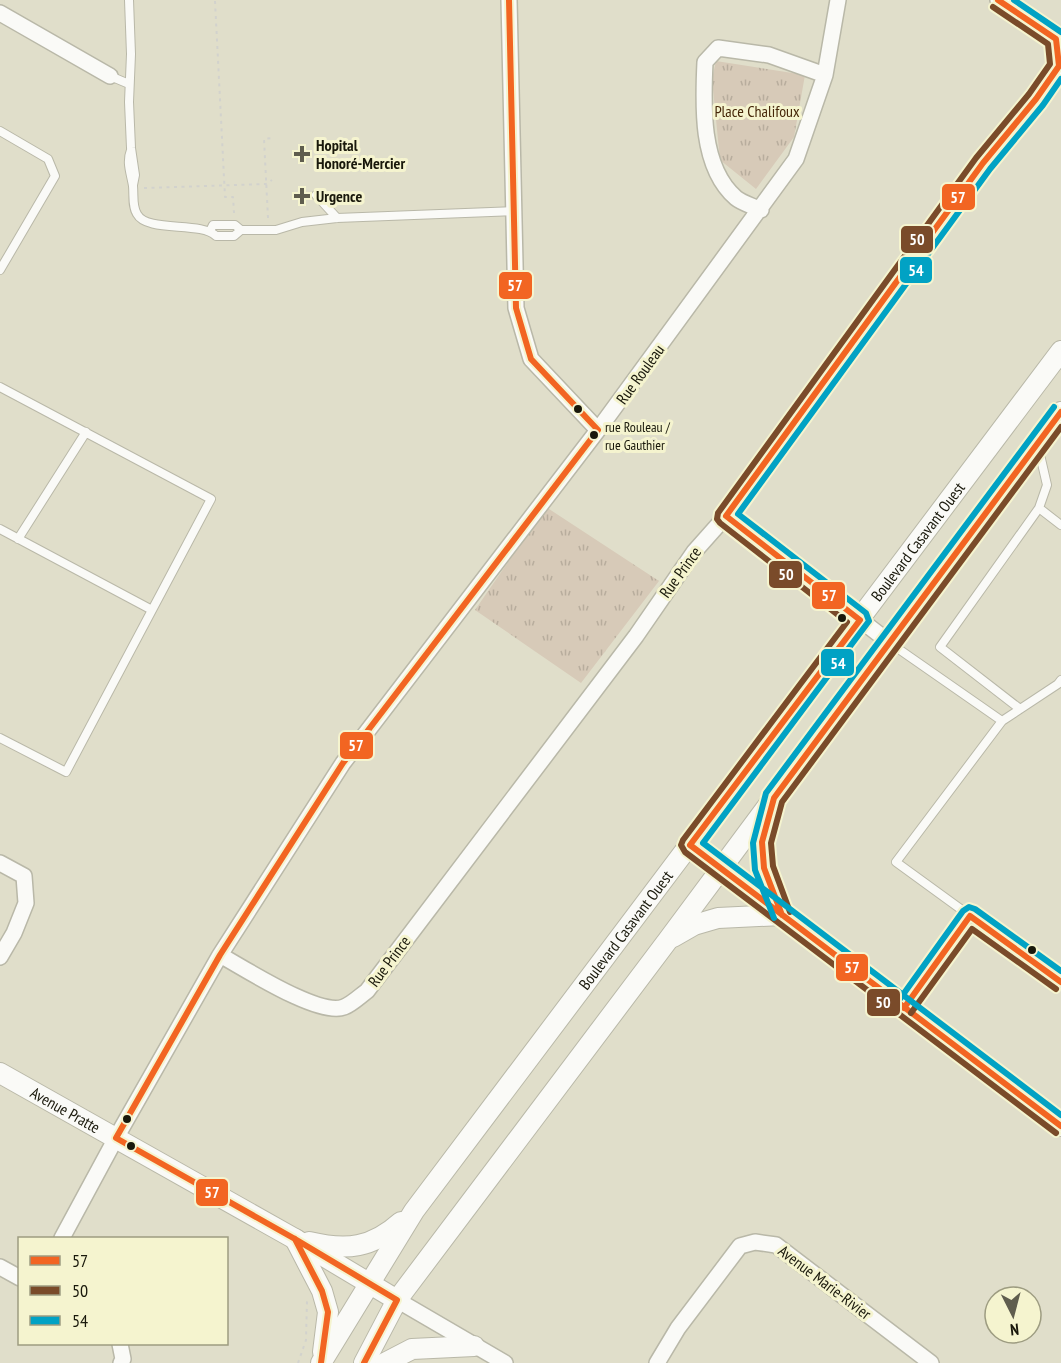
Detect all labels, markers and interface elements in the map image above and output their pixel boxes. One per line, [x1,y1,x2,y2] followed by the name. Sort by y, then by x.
[714,101,800,121] park label: Place Chalifoux
[316,135,405,173] place label: Hopital Honoré-Mercier
[293,145,311,163] marker: Hopital Honoré-Mercier
[941,183,976,211] line badge: 57
[316,186,362,206] place label: Urgence
[293,187,311,205] marker: Urgence
[950,187,966,207] text: 57
[900,225,934,254] line badge: 50
[909,229,925,249] text: 50
[899,256,933,284] line badge: 54
[908,260,924,280] text: 54
[498,271,533,300] line badge: 57
[507,275,523,295] text: 57
[612,340,668,408] street label: Rue Rouleau
[572,403,584,415] unlabelled marker
[605,418,671,454] place label: rue Rouleau / rue Gauthier
[588,429,600,441] marker: rue Rouleau / rue Gauthier
[866,478,969,605] street label: Boulevard Casavant Ouest
[655,543,705,601] street label: Rue Prince
[768,560,803,589] line badge: 50
[778,564,794,584] text: 50
[811,581,846,610] line badge: 57
[821,585,837,605] text: 57
[836,612,848,624] unlabelled marker
[820,648,855,677] line badge: 54
[830,653,846,673] text: 54
[339,731,374,760] line badge: 57
[348,735,364,755] text: 57
[574,866,677,993] street label: Boulevard Casavant Ouest
[363,932,415,990] street label: Rue Prince
[1026,944,1038,956] unlabelled marker
[835,953,869,982] line badge: 57
[844,957,860,977] text: 57
[866,988,901,1017] line badge: 50
[875,992,891,1012] text: 50
[27,1082,104,1137] street label: Avenue Pratte
[121,1113,133,1125] unlabelled marker
[125,1140,137,1152] unlabelled marker
[195,1178,229,1207] line badge: 57
[204,1182,220,1202] text: 57
[18,1237,228,1345] legend
[774,1240,876,1324] street label: Avenue Marie-Rivier
[72,1249,88,1272] text: 57
[72,1279,88,1302] text: 50
[983,1285,1043,1345] north arrow
[72,1309,88,1332] text: 54
[1009,1320,1020,1340] text: N

